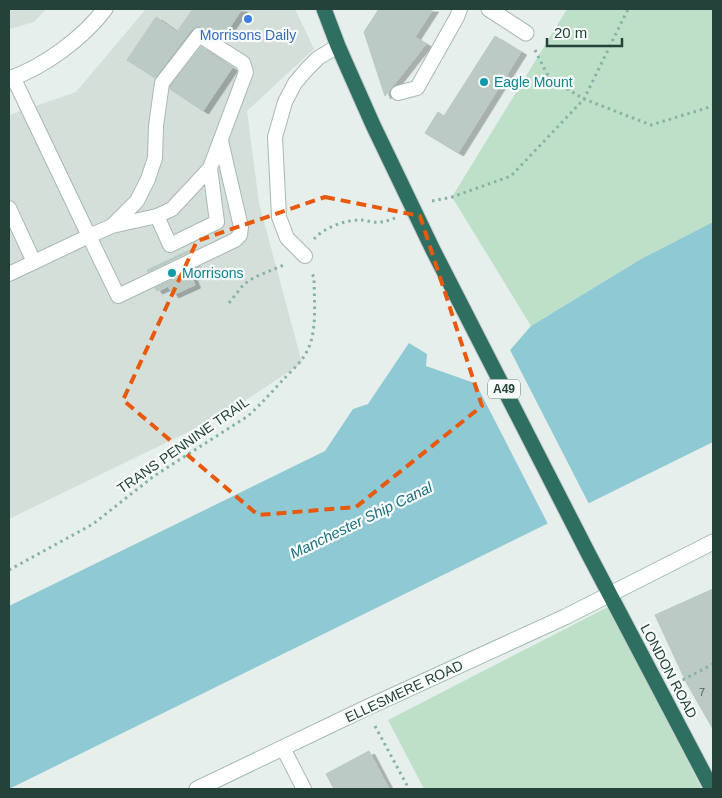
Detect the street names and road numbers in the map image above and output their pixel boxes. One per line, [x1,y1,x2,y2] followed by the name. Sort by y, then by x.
[488,379,520,398] road number: A49
[114,393,252,497] street label: TRANS PENNINE TRAIL
[637,621,701,721] street label: LONDON ROAD
[342,657,466,725] street label: ELLESMERE ROAD

